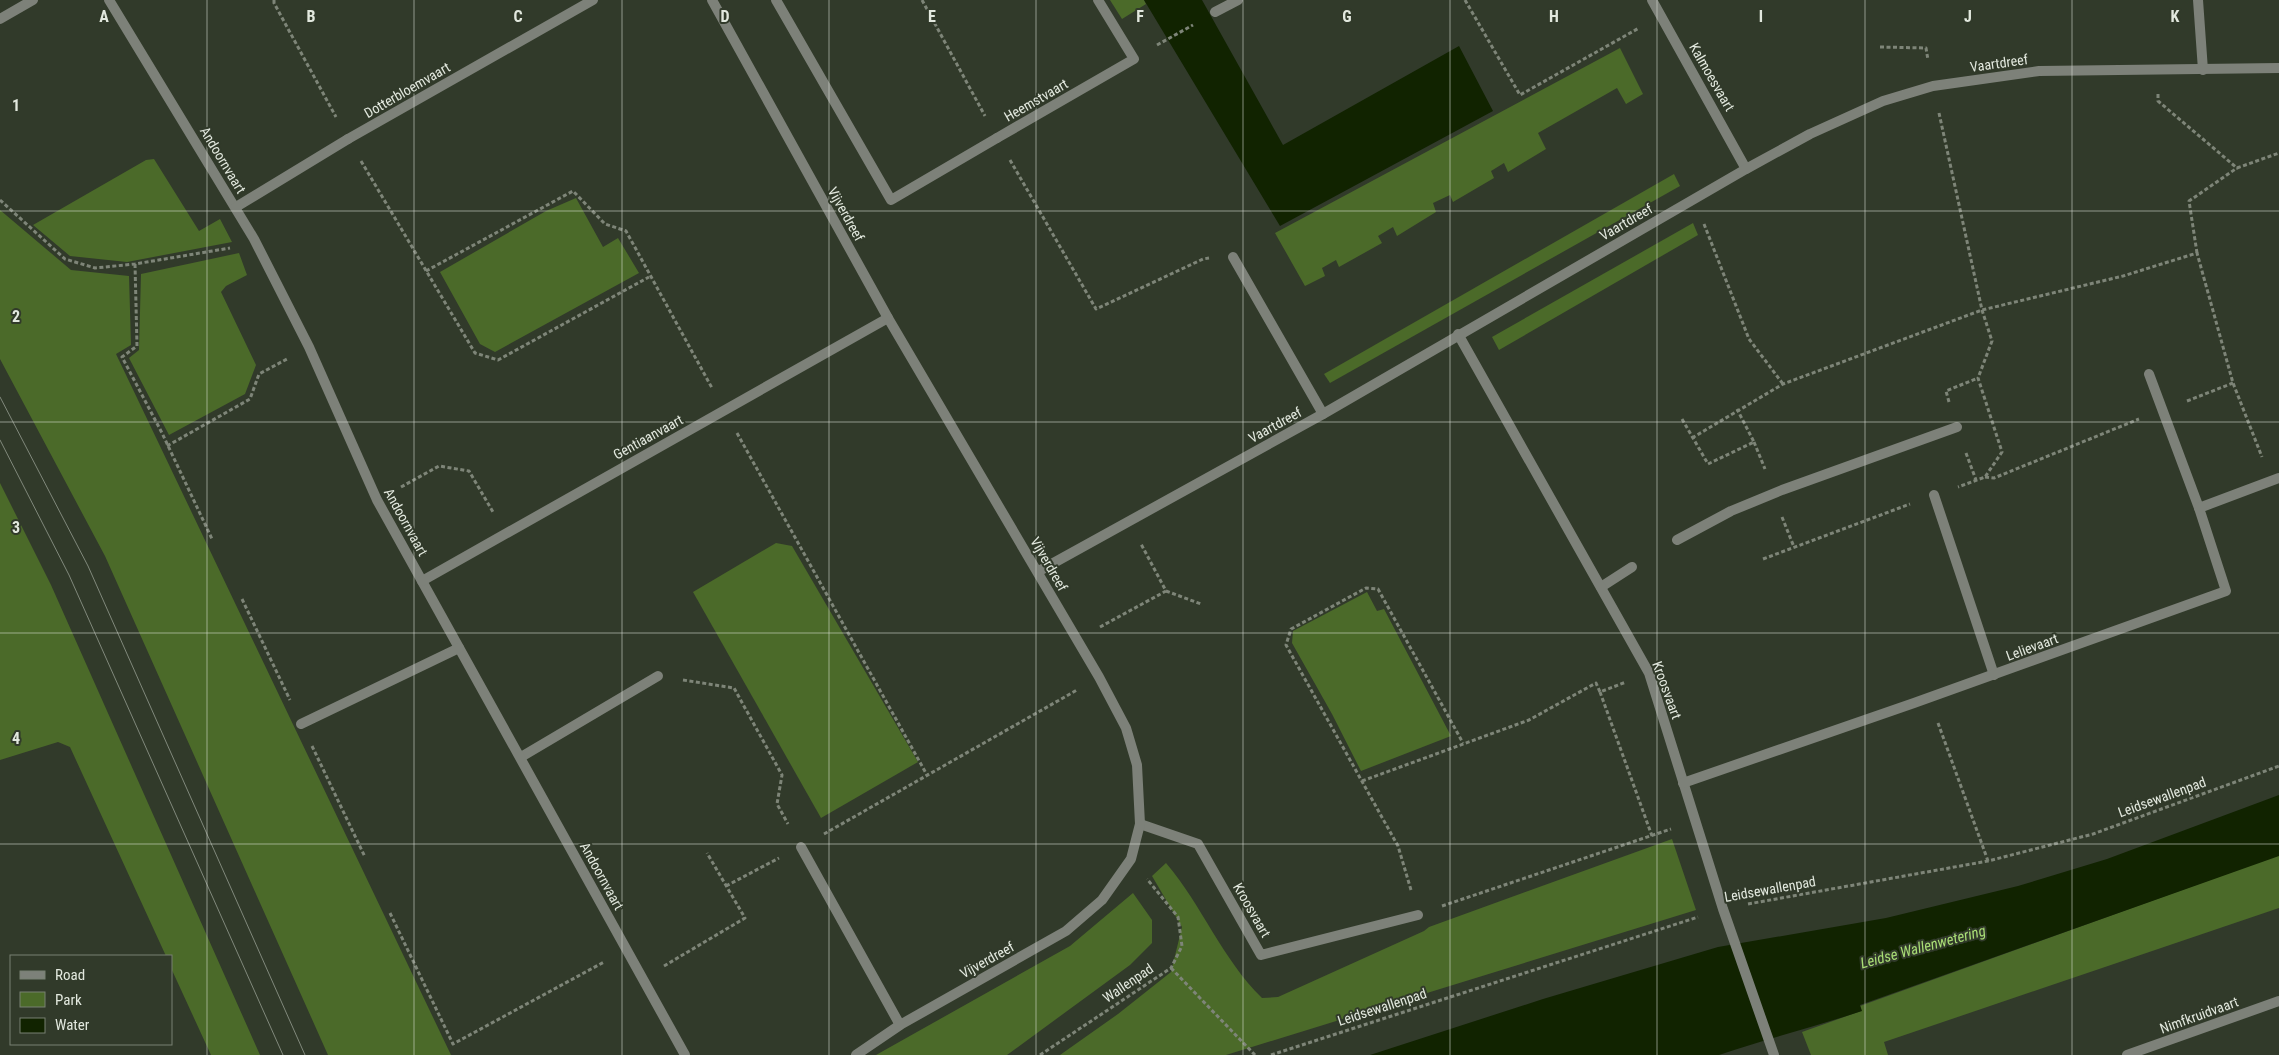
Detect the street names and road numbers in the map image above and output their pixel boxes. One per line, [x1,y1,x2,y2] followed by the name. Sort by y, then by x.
[1686,40,1738,114] street label: Kalmoesvaart
[1969,51,2030,75] street label: Vaartdreef
[361,59,453,121] street label: Dotterbloemvaart
[1001,75,1071,125] street label: Heemstvaart
[197,124,249,196] street label: Andoornvaart
[825,184,868,244] street label: Vijverdreef
[1597,200,1656,244] street label: Vaartdreef
[1246,404,1305,446] street label: Vaartdreef
[610,411,686,463] street label: Gentiaanvaart
[381,485,431,559] street label: Andoornvaart
[1027,534,1071,594] street label: Vijverdreef
[2004,630,2060,664] street label: Lelievaart
[1649,659,1685,721] street label: Kroosvaart
[2116,774,2208,820] street label: Leidsewallenpad
[577,839,627,913] street label: Andoornvaart
[1723,873,1817,905] street label: Leidsewallenpad
[1230,880,1274,940] street label: Kroosvaart
[957,938,1017,981] street label: Vijverdreef
[1100,960,1156,1006] street label: Wallenpad
[1336,985,1428,1029] street label: Leidsewallenpad
[2158,993,2240,1037] street label: Nimfkruidvaart

